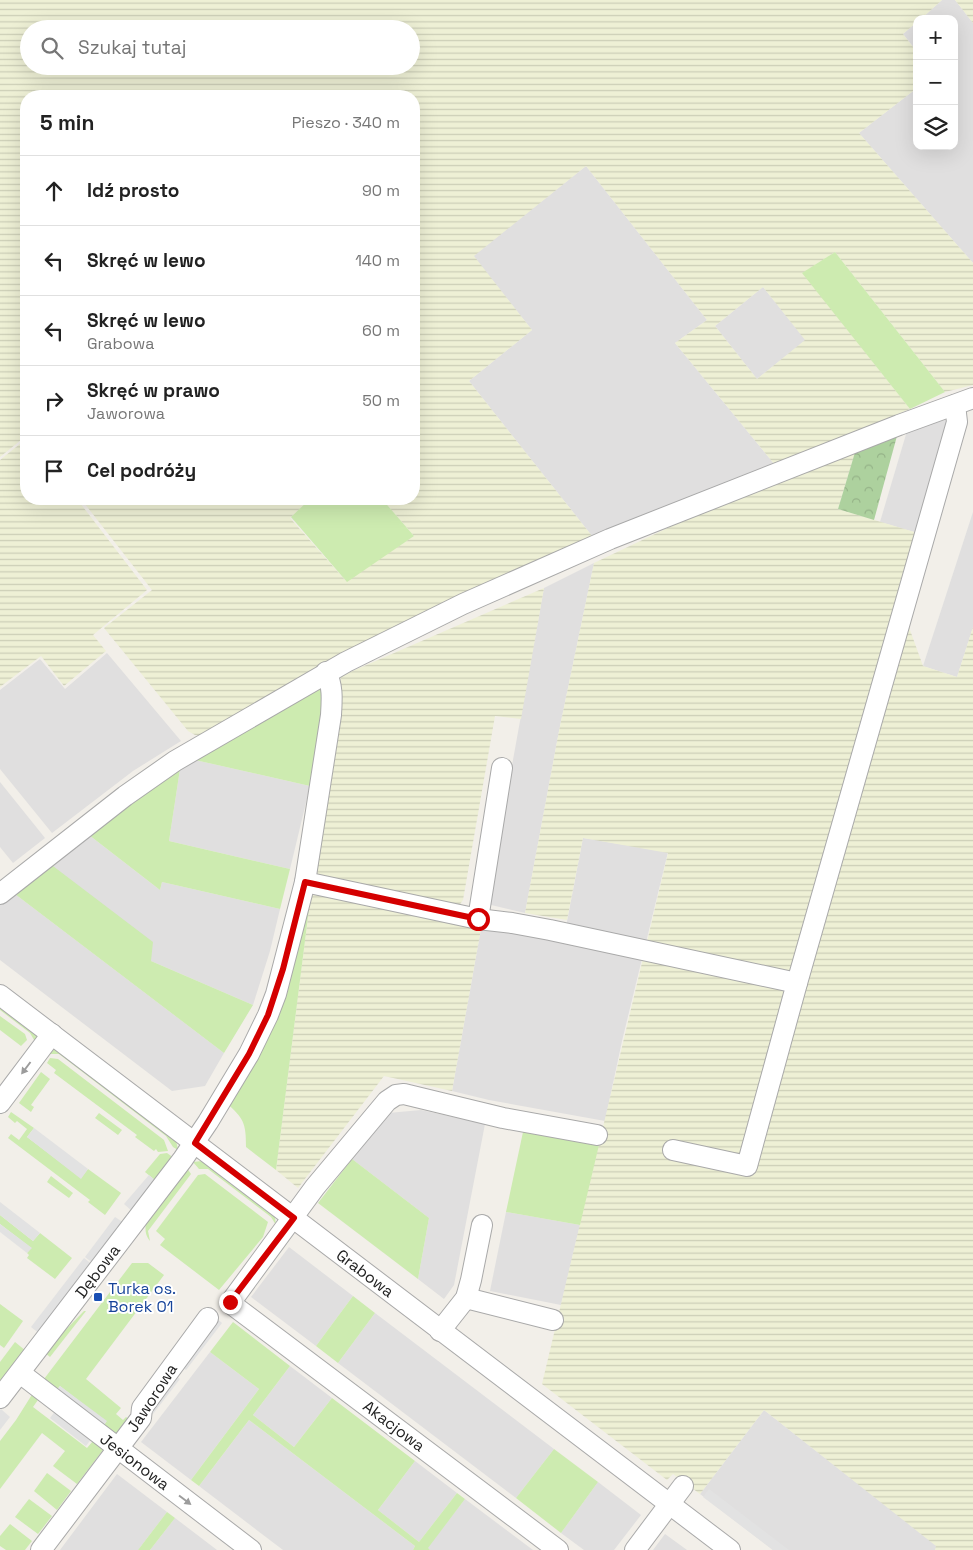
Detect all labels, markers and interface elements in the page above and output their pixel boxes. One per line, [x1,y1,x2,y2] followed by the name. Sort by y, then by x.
[913,15,958,150] map controls
[913,15,958,60] button: +
[20,20,420,75] search box
[38,34,66,62] icon: search
[78,35,186,60] text: Szukaj tutaj
[913,60,958,105] button: −
[913,105,958,150] button: layers
[40,109,94,136] text: 5 min
[292,112,400,133] text: Pieszo · 340 m
[40,177,68,205] icon: ahead
[87,178,179,203] text: Idź prosto
[362,180,400,201] text: 90 m
[40,247,68,275] icon: left
[87,248,206,273] text: Skręć w lewo
[355,250,400,271] text: 140 m
[87,308,206,333] text: Skręć w lewo
[40,317,68,345] icon: left
[362,320,400,341] text: 60 m
[87,333,154,354] text: Grabowa
[87,378,220,403] text: Skręć w prawo
[40,387,68,415] icon: right
[362,390,400,411] text: 50 m
[87,403,165,424] text: Jaworowa
[40,457,68,485] icon: arrive
[87,458,196,483] text: Cel podróży
[467,908,490,931] route start
[21,1061,31,1075] one-way arrow
[70,1240,124,1302] street label: Dębowa
[332,1244,399,1302] street label: Grabowa
[108,1278,176,1317] place label: Turka os. Borek 01
[92,1291,104,1303] marker: Turka os. Borek 01
[219,1291,242,1314] route end
[122,1360,182,1436] street label: Jaworowa
[359,1396,429,1456] street label: Akacjowa
[96,1428,174,1495] street label: Jesionowa
[178,1494,191,1505] one-way arrow

